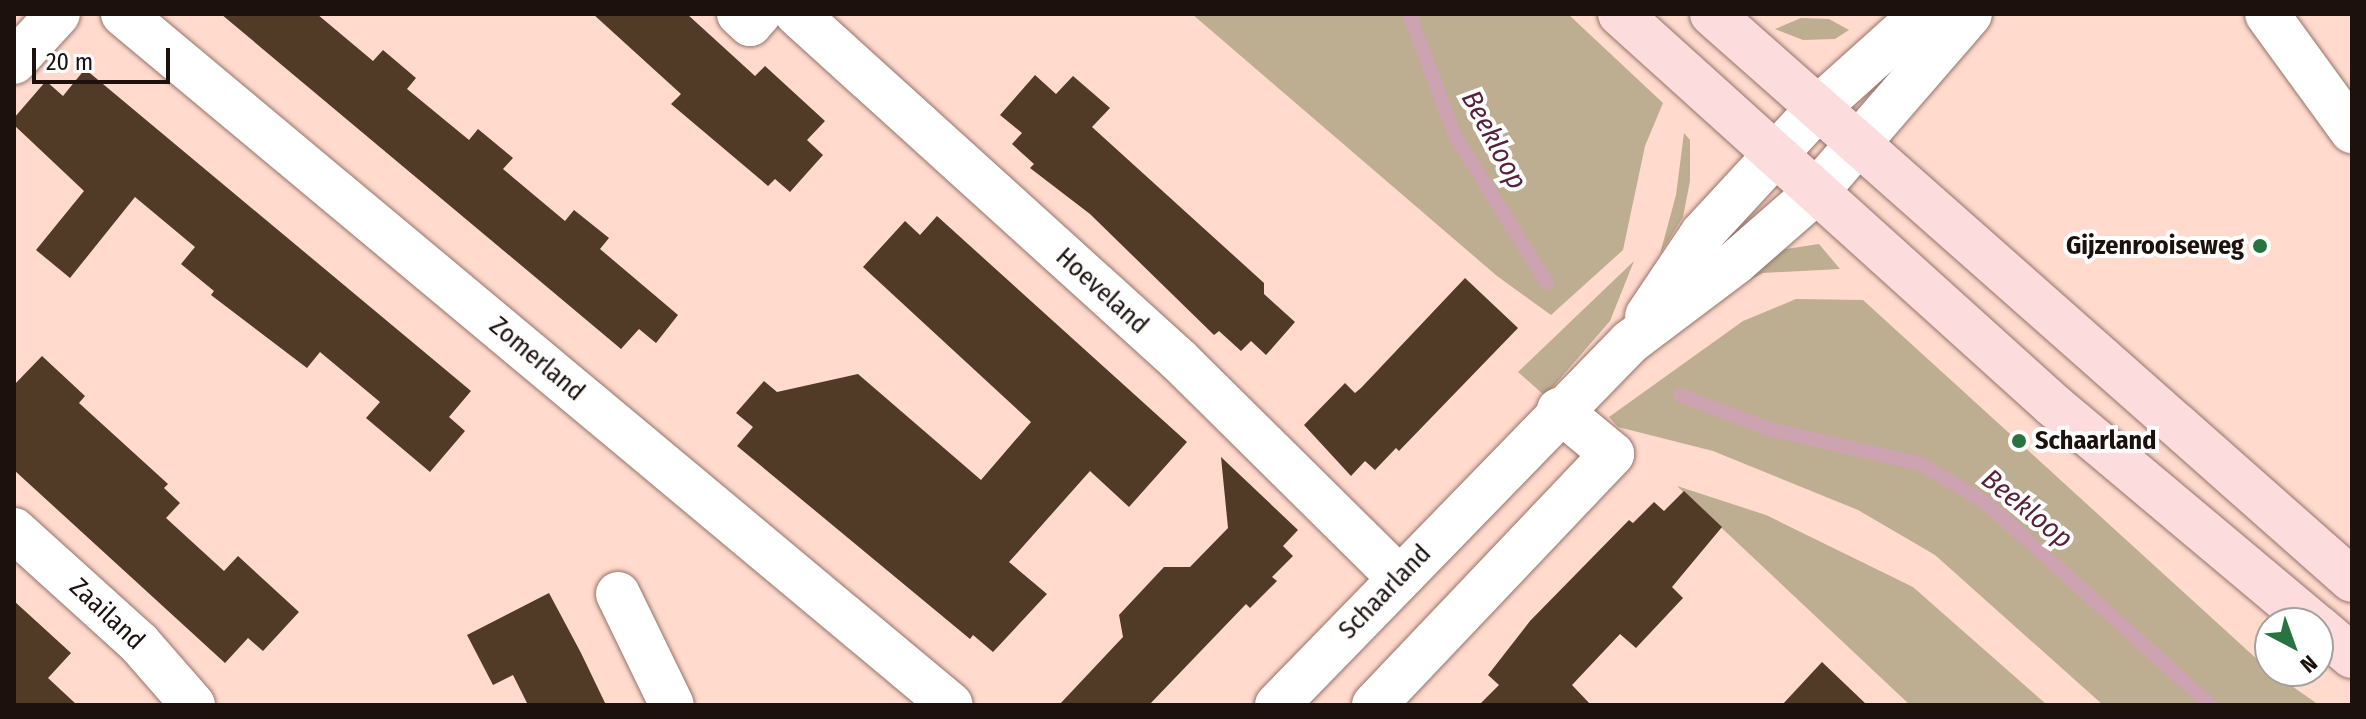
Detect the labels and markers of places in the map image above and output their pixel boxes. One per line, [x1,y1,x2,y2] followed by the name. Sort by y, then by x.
[2066,230,2244,262] place label: Gijzenrooiseweg
[2251,237,2269,255] marker: Gijzenrooiseweg
[2035,425,2156,457] place label: Schaarland
[2010,432,2028,450] marker: Schaarland

